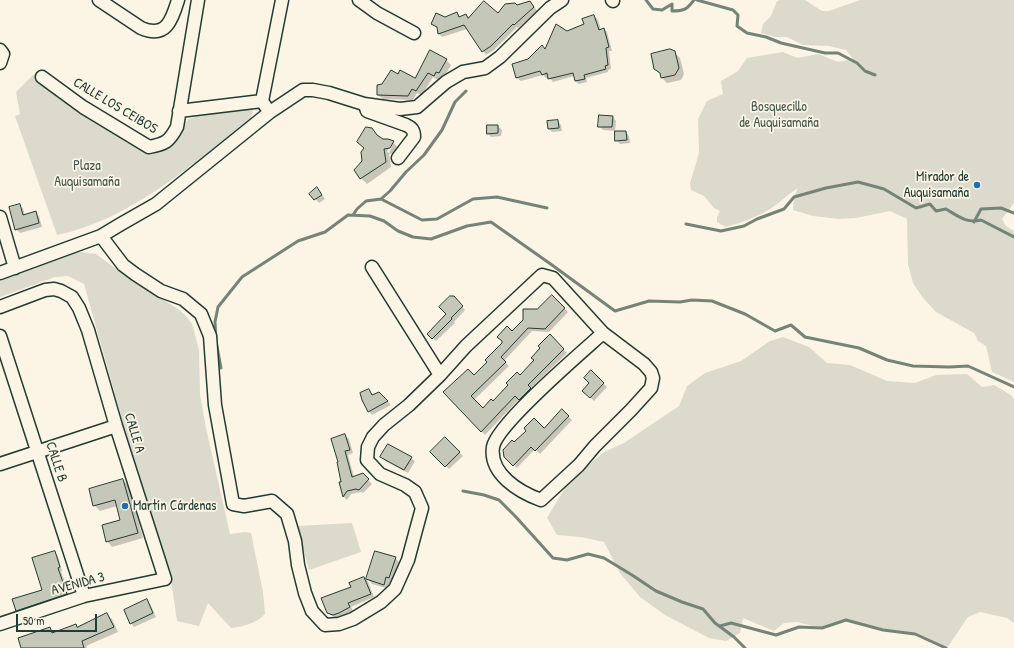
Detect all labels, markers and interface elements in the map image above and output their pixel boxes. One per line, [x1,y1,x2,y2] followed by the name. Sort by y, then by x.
[70,74,160,138] street label: CALLE LOS CEIBOS
[739,99,819,132] park label: Bosquecillo de Auquisamaña
[54,158,120,190] park label: Plaza Auquisamaña
[904,169,969,202] place label: Mirador de Auquisamaña
[972,180,982,190] marker: Mirador de Auquisamaña
[120,411,148,455] street label: CALLE A
[42,440,70,484] street label: CALLE B
[133,498,216,514] place label: Martín Cárdenas
[120,501,130,511] marker: Martín Cárdenas
[49,569,107,599] street label: AVENIDA 3
[18,606,99,632] scale bar
[23,612,44,629] text: 50 m

